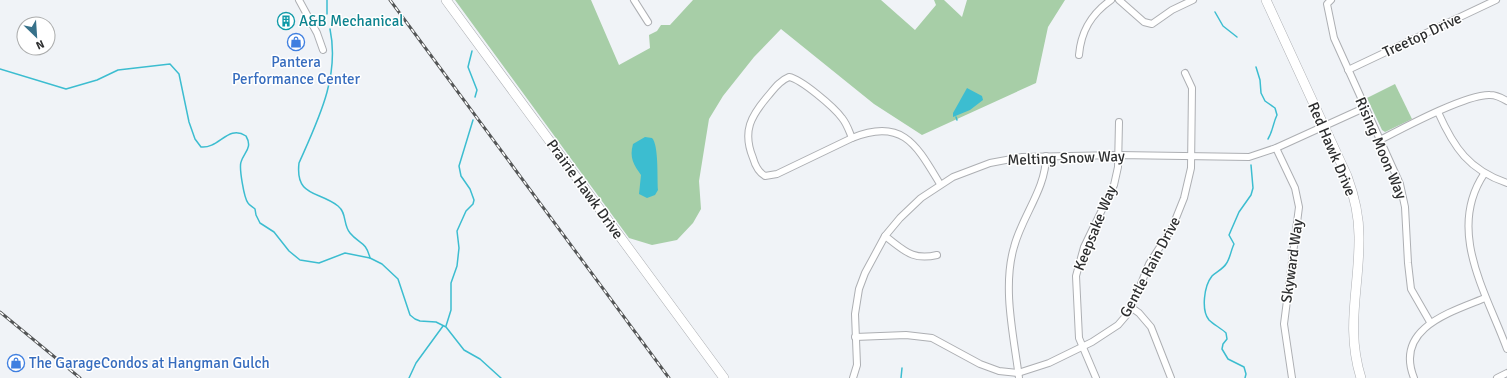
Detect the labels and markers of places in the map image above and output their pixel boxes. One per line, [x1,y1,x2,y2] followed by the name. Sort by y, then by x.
[276,11,296,31] building icon: A&B Mechanical
[299,12,404,30] place label: A&B Mechanical
[286,32,306,52] shop icon: Pantera Performance Center
[232,53,361,88] place label: Pantera Performance Center
[6,353,26,373] shop icon: The GarageCondos at Hangman Gulch
[29,354,270,372] place label: The GarageCondos at Hangman Gulch

